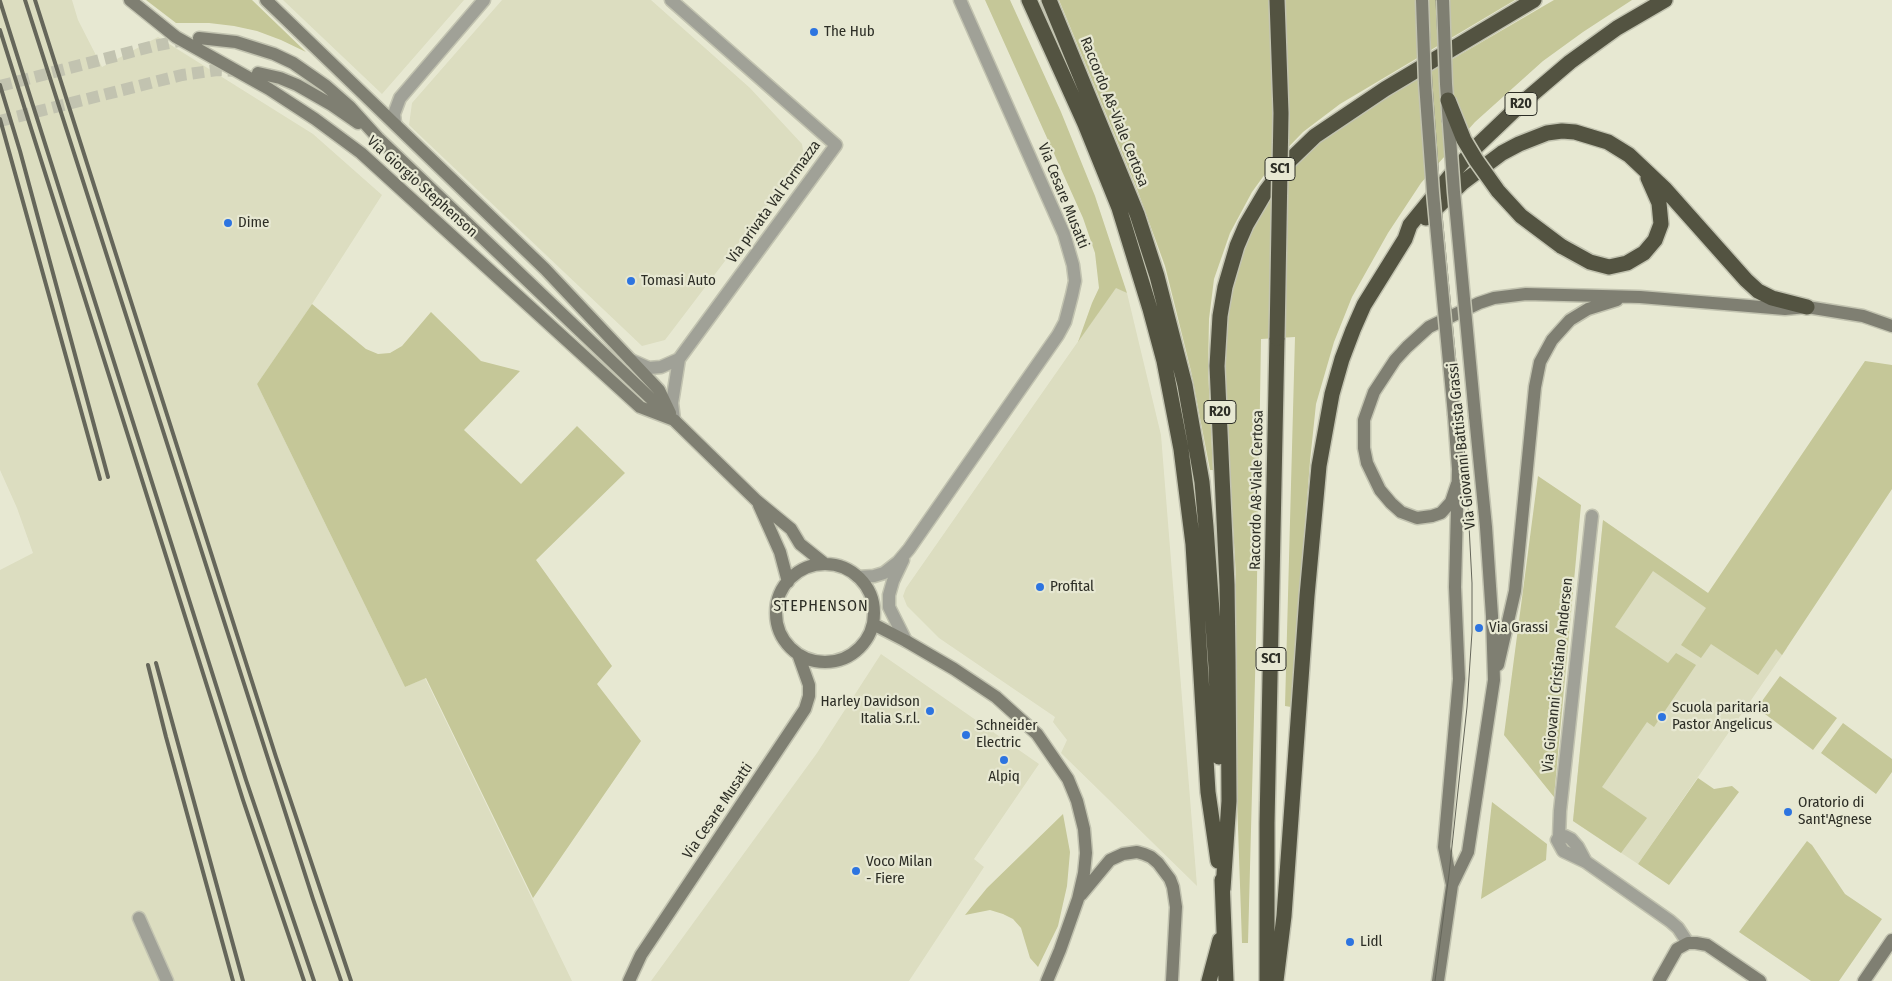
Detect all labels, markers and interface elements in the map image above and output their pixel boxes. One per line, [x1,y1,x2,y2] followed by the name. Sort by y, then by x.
[824,23,875,41] place label: The Hub
[808,26,820,38] marker: The Hub
[1076,34,1152,190] street label: Raccordo A8-Viale Certosa
[1505,92,1537,116] road number: R20
[363,133,481,241] street label: Via Giorgio Stephenson
[723,137,825,267] street label: Via privata Val Formazza
[1034,141,1092,251] street label: Via Cesare Musatti
[1265,157,1295,180] road number: SC1
[238,214,269,232] place label: Dime
[222,217,234,229] marker: Dime
[641,272,716,290] place label: Tomasi Auto
[625,275,637,287] marker: Tomasi Auto
[1444,362,1480,530] street label: Via Giovanni Battista Grassi
[1204,401,1236,424] road number: R20
[1247,410,1267,570] street label: Raccordo A8-Viale Certosa
[1539,577,1577,773] street label: Via Giovanni Cristiano Andersen
[1050,578,1094,596] place label: Profital
[1034,581,1046,593] marker: Profital
[772,597,870,617] district label: STEPHENSON
[1489,619,1548,637] place label: Via Grassi
[1473,622,1485,634] marker: Via Grassi
[1256,648,1286,671] road number: SC1
[820,693,920,728] place label: Harley Davidson Italia S.r.l.
[1672,699,1772,734] place label: Scuola paritaria Pastor Angelicus
[924,705,936,717] marker: Harley Davidson Italia S.r.l.
[1656,711,1668,723] marker: Scuola paritaria Pastor Angelicus
[976,717,1038,752] place label: Schneider Electric
[960,729,972,741] marker: Schneider Electric
[998,754,1010,766] marker: Alpiq
[679,759,757,863] street label: Via Cesare Musatti
[988,768,1020,786] place label: Alpiq
[1798,794,1872,829] place label: Oratorio di Sant'Agnese
[1782,806,1794,818] marker: Oratorio di Sant'Agnese
[866,853,932,888] place label: Voco Milan - Fiere
[850,865,862,877] marker: Voco Milan - Fiere
[1360,933,1382,951] place label: Lidl
[1344,936,1356,948] marker: Lidl

